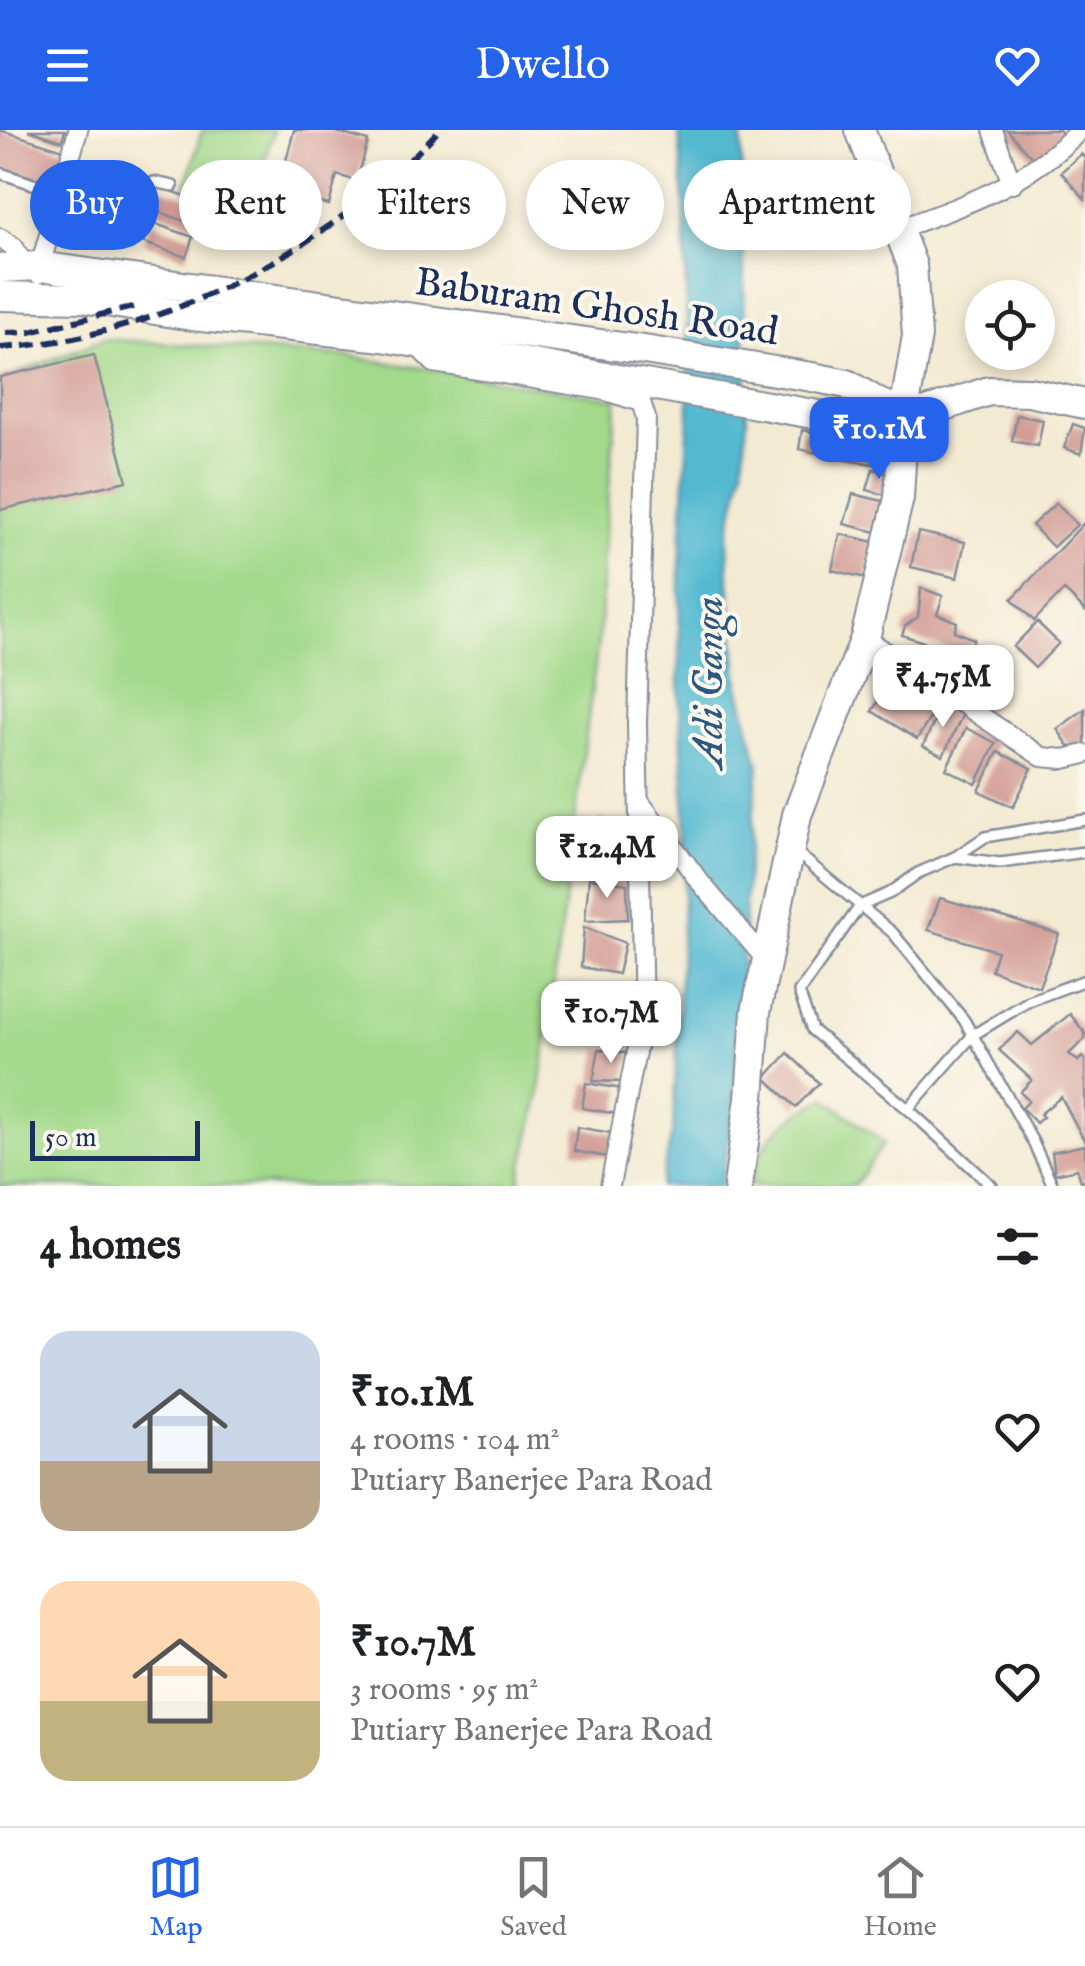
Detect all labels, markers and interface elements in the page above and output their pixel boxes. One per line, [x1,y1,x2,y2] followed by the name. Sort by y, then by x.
[475,37,610,94] text: Dwello
[40,38,95,93] icon: menu
[990,38,1045,93] icon: heart
[30,160,159,250] chip: Buy
[179,160,322,250] chip: Rent
[342,160,506,250] chip: Filters
[526,160,664,250] chip: New
[684,160,911,250] chip: Apartment
[412,258,782,359] street label: Baburam Ghosh Road
[965,280,1055,370] map controls
[965,280,1055,370] button: locate
[798,397,960,482] pin: ₹10.1M
[832,409,926,450] text: ₹10.1M
[684,596,738,772] water label: Adi Ganga
[862,645,1024,730] pin: ₹4.75M
[895,657,991,698] text: ₹4.75M
[526,816,688,901] pin: ₹12.4M
[558,828,656,869] text: ₹12.4M
[530,981,692,1066] pin: ₹10.7M
[563,993,659,1034] text: ₹10.7M
[30,1116,200,1160] scale bar
[45,1121,97,1156] text: 50 m
[990,1219,1045,1274] icon: filters
[40,1220,181,1273] text: 4 homes
[350,1367,474,1420] text: ₹10.1M
[120,1371,240,1491] icon: home
[990,1404,1045,1459] icon: heart
[350,1420,560,1461] text: 4 rooms · 104 m²
[350,1461,712,1502] text: Putiary Banerjee Para Road
[350,1617,476,1670] text: ₹10.7M
[120,1621,240,1741] icon: home
[990,1654,1045,1709] icon: heart
[350,1670,538,1711] text: 3 rooms · 95 m²
[350,1711,712,1752] text: Putiary Banerjee Para Road
[148,1850,203,1945] tab: Map
[500,1850,567,1945] tab: Saved
[863,1850,937,1945] tab: Home

